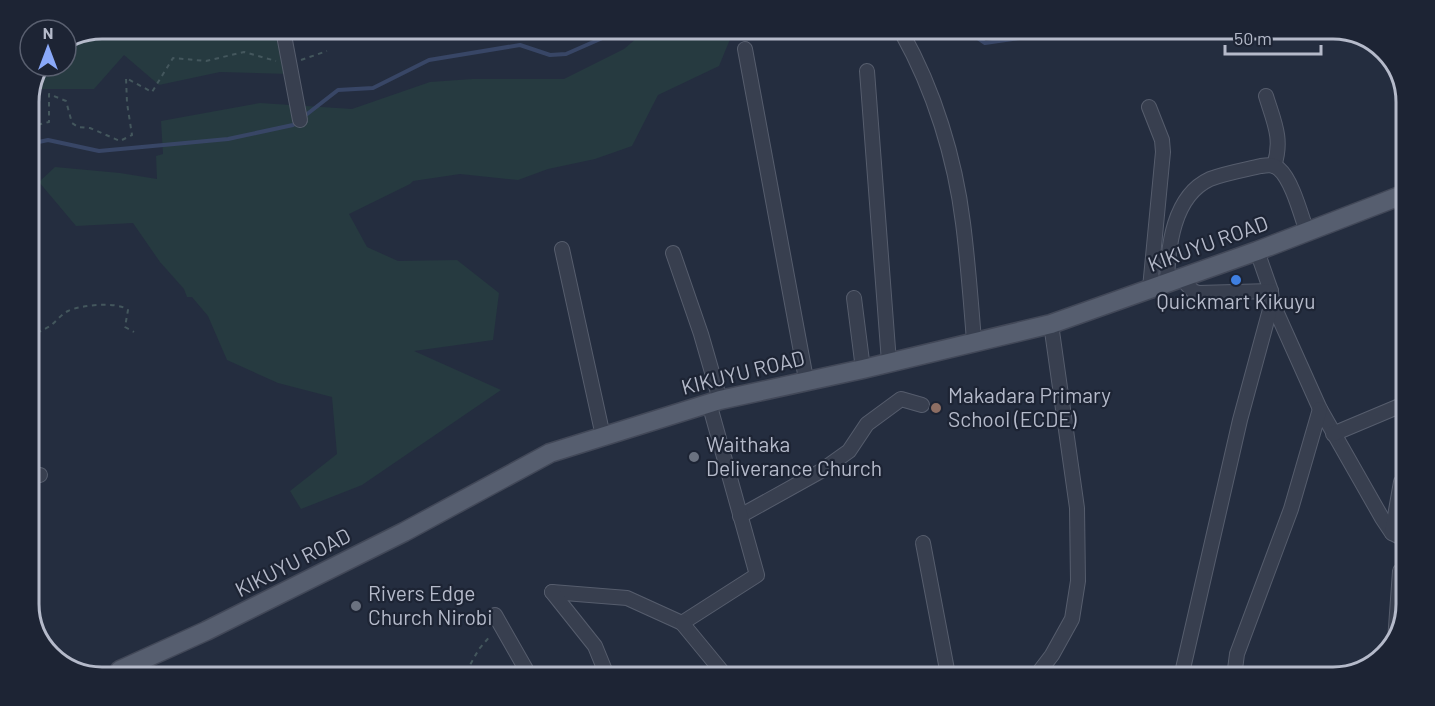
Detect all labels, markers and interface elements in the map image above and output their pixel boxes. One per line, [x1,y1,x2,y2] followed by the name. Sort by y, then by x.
[18,18,78,78] north arrow
[1225,18,1321,56] scale bar
[43,23,53,42] text: N
[1234,27,1272,49] text: 50 m
[1144,209,1271,276] street label: KIKUYU ROAD
[1229,273,1243,287] marker: Quickmart Kikuyu
[1157,288,1315,313] place label: Quickmart Kikuyu
[678,344,807,399] street label: KIKUYU ROAD
[948,382,1111,431] place label: Makadara Primary School (ECDE)
[929,401,943,415] marker: Makadara Primary School (ECDE)
[706,431,882,480] place label: Waithaka Deliverance Church
[687,450,701,464] marker: Waithaka Deliverance Church
[230,522,354,601] street label: KIKUYU ROAD
[368,580,493,629] place label: Rivers Edge Church Nirobi
[349,599,363,613] marker: Rivers Edge Church Nirobi

